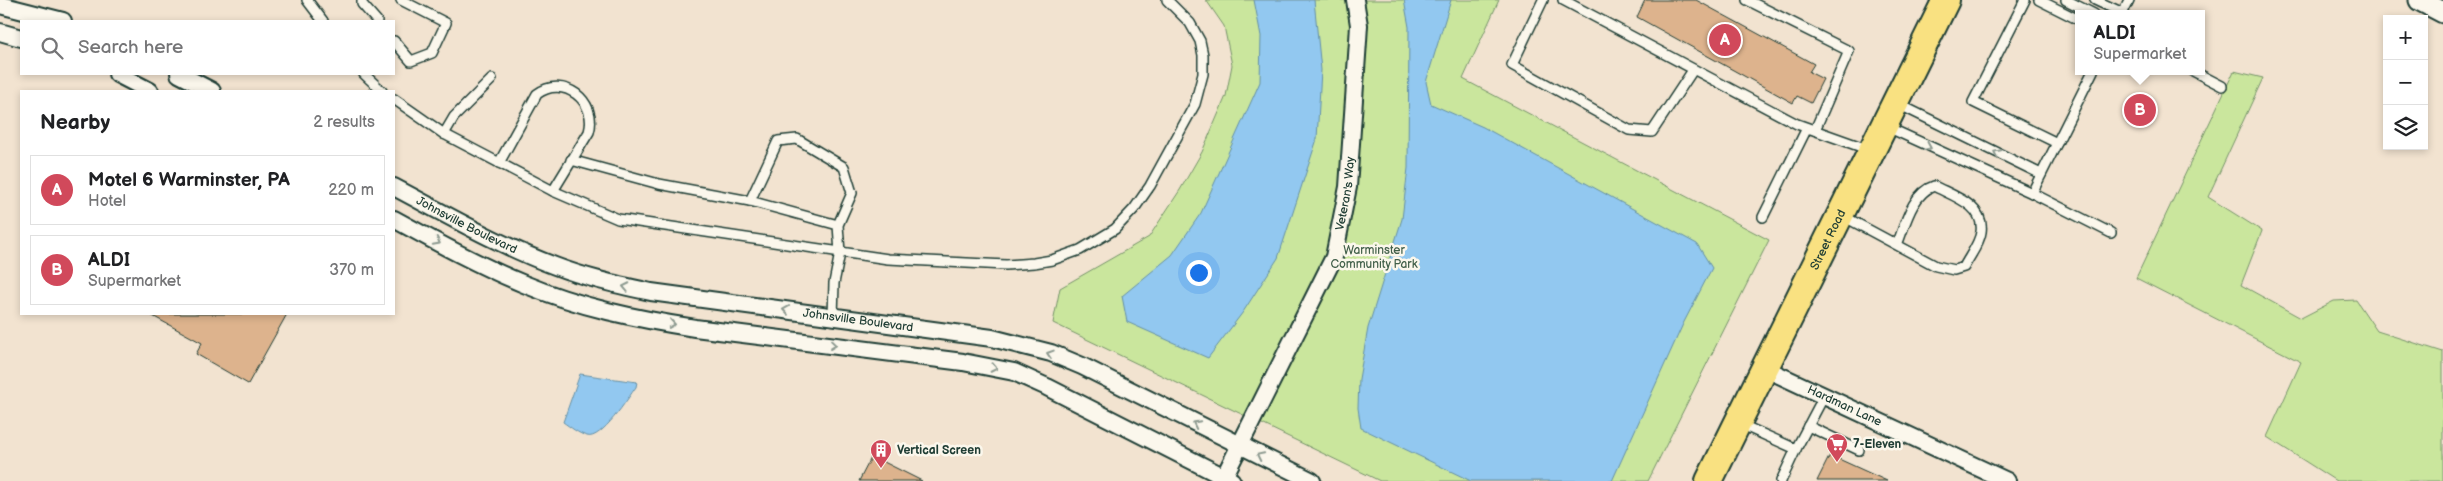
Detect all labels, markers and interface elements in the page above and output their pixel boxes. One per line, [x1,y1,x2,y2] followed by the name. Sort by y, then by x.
[2075,10,2205,75] popup
[2383,15,2428,150] map controls
[2383,15,2428,60] button: +
[20,20,395,75] search box
[1709,21,1741,59] pin: A
[2093,22,2136,45] text: ALDI
[38,34,66,62] icon: search
[78,36,183,59] text: Search here
[2093,45,2187,64] text: Supermarket
[2383,60,2428,105] button: −
[2124,91,2156,129] pin: B
[2383,105,2428,150] button: layers
[40,110,110,135] text: Nearby
[313,113,375,132] text: 2 results
[1923,141,1932,151] one-way arrow
[1993,149,2002,159] one-way arrow
[1332,156,1358,232] street label: Veteran's Way
[88,169,290,192] text: Motel 6 Warminster, PA
[52,181,62,200] text: A
[328,181,374,200] text: 220 m
[88,192,126,211] text: Hotel
[414,193,520,257] street label: Johnsville Boulevard
[1807,207,1849,272] street label: Street Road
[432,236,441,246] one-way arrow
[1330,243,1418,272] park label: Warminster Community Park
[88,249,130,272] text: ALDI
[1186,260,1212,286] your location
[51,261,63,280] text: B
[329,261,374,280] text: 370 m
[88,272,181,291] text: Supermarket
[621,282,630,292] one-way arrow
[782,305,790,316] one-way arrow
[802,305,914,335] street label: Johnsville Boulevard
[667,319,676,329] one-way arrow
[829,339,837,350] one-way arrow
[1046,349,1054,359] one-way arrow
[989,362,998,373] one-way arrow
[1805,382,1884,429] street label: Hardman Lane
[1192,420,1201,430] one-way arrow
[1825,432,1849,463] supermarket icon: 7-Eleven
[1853,437,1902,452] place label: 7-Eleven
[869,438,893,469] building icon: Vertical Screen
[897,443,981,458] place label: Vertical Screen
[1256,452,1265,462] one-way arrow

